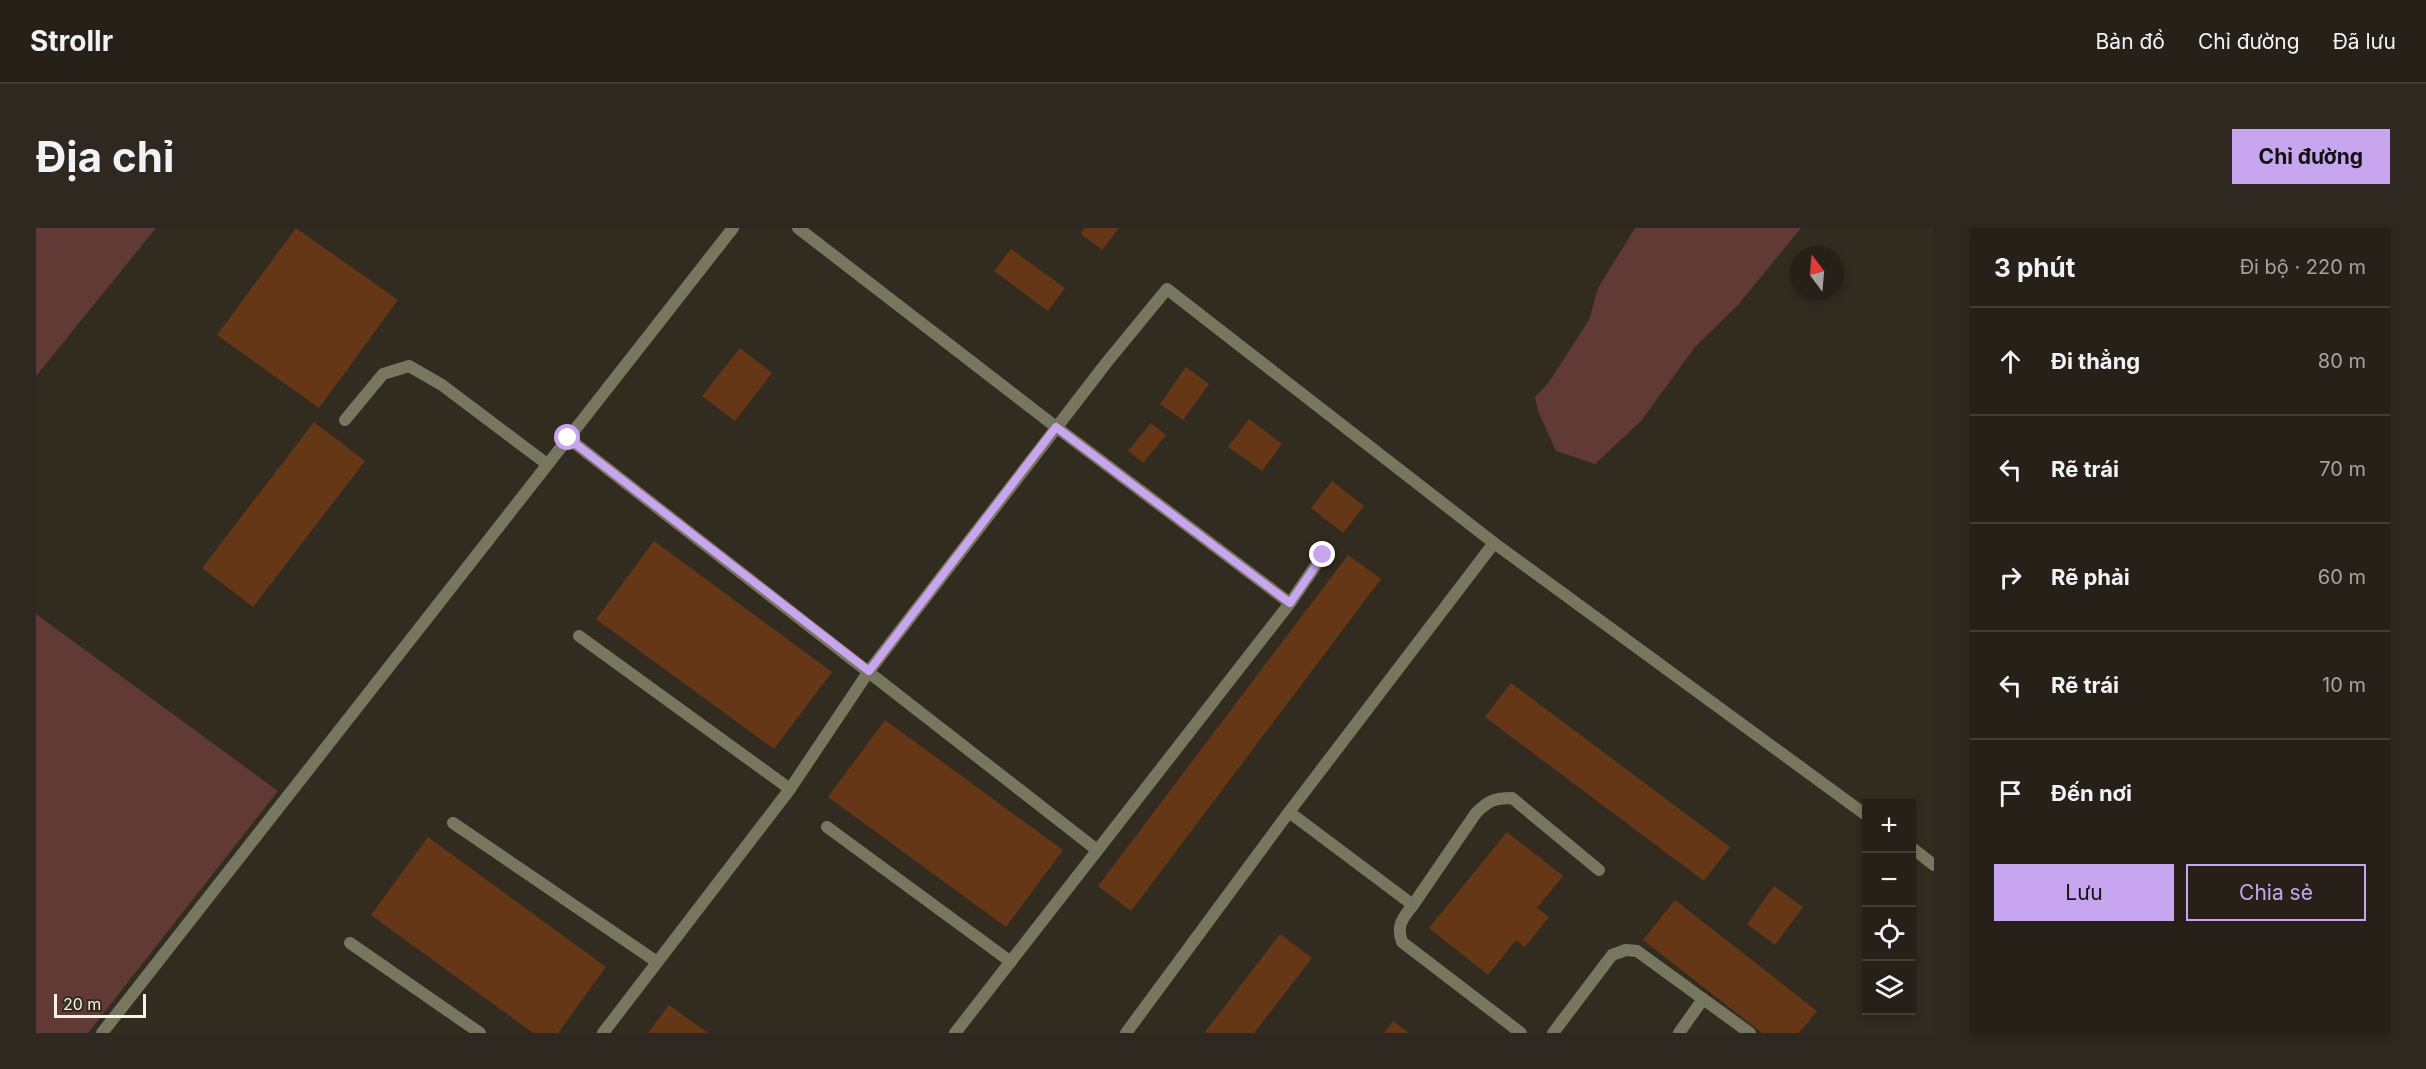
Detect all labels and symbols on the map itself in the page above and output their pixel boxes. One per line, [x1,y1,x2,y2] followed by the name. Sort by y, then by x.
[1790,246,1844,300] north arrow
[554,424,580,450] route start
[1309,541,1335,567] route end
[54,991,146,1018] scale bar

